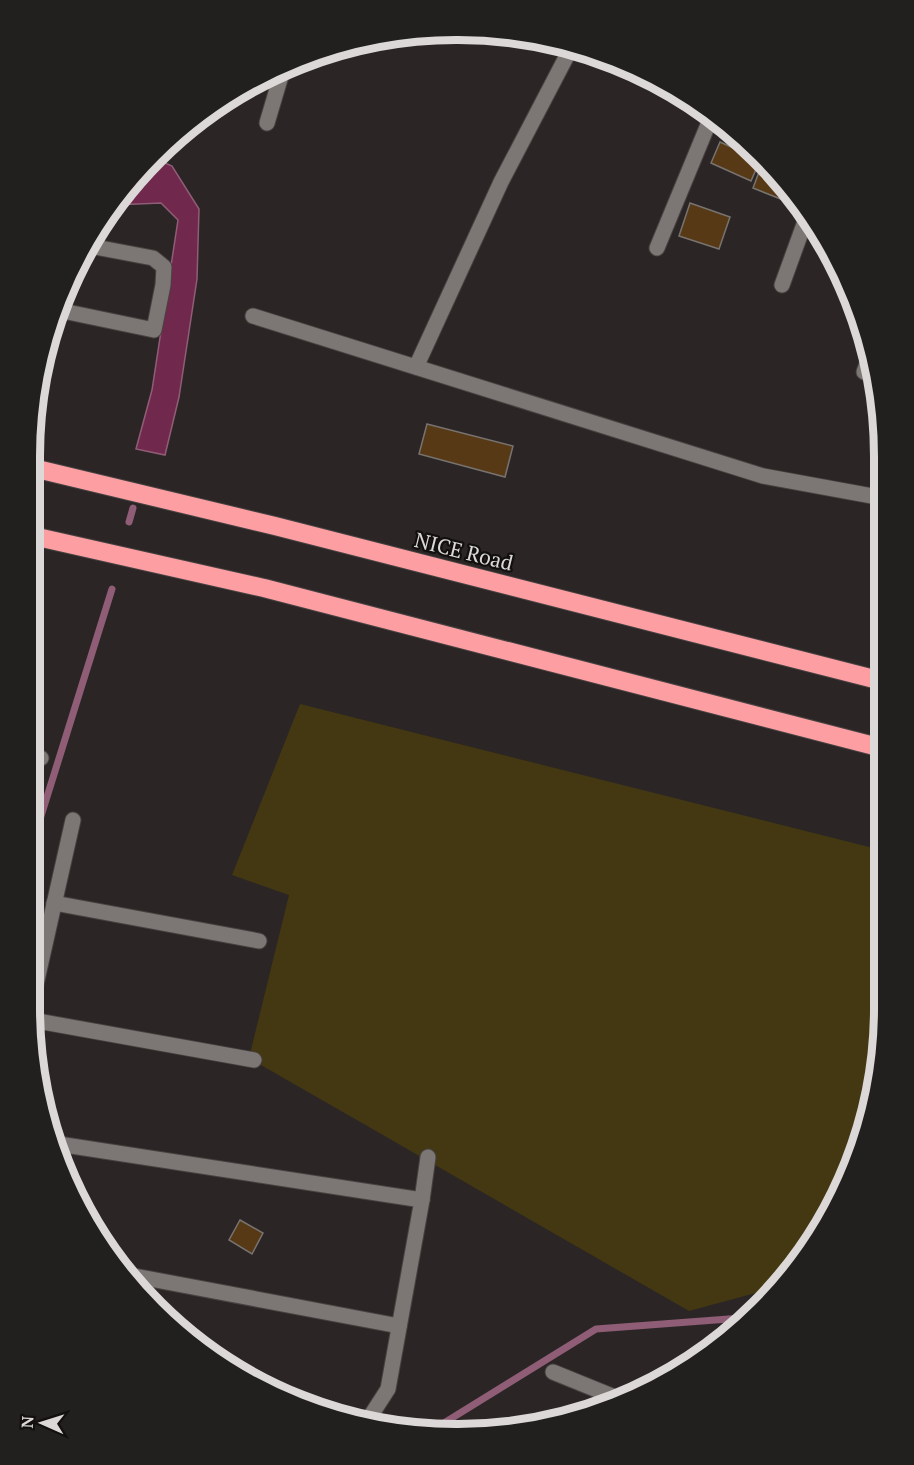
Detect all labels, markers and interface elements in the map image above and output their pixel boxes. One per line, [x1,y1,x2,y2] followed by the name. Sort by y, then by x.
[412,525,516,577] street label: NICE Road
[12,1393,72,1453] north arrow
[16,1416,38,1429] text: N

